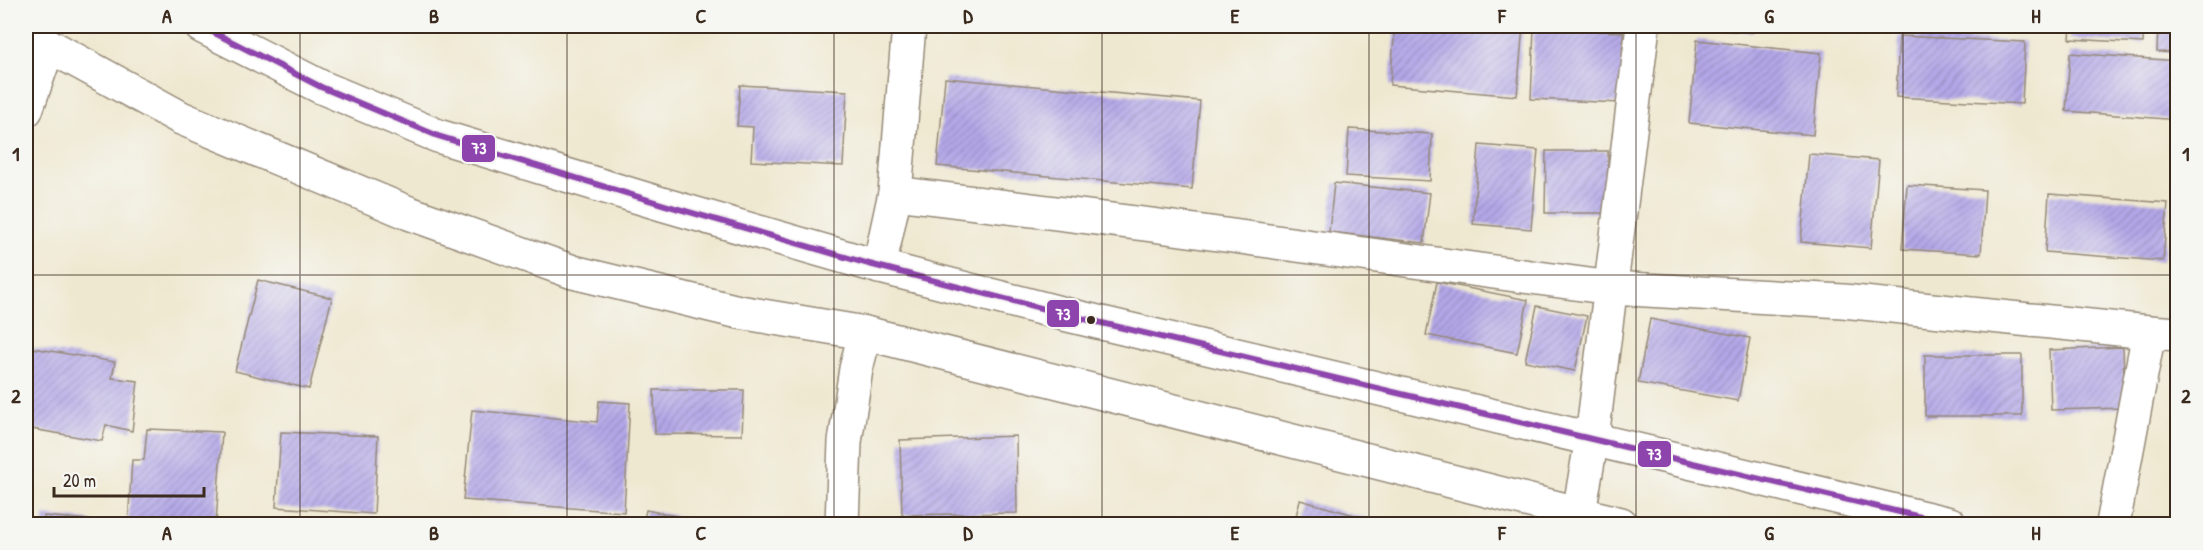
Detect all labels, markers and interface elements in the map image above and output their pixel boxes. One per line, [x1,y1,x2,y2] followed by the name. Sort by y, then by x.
[162,2,172,29] text: A
[429,2,439,29] text: B
[696,2,707,29] text: C
[963,2,973,29] text: D
[1231,2,1240,29] text: E
[1497,2,1507,29] text: F
[1764,2,1774,29] text: G
[2031,2,2041,29] text: H
[461,134,496,163] line badge: 73
[470,137,487,159] text: 73
[12,140,20,167] text: 1
[2182,140,2190,167] text: 1
[1046,299,1080,328] line badge: 73
[1054,303,1071,325] text: 73
[1085,314,1097,326] unlabelled marker
[11,382,21,409] text: 2
[2181,382,2191,409] text: 2
[1637,440,1672,468] line badge: 73
[1645,443,1662,465] text: 73
[54,460,204,498] scale bar
[63,468,96,493] text: 20 m
[162,519,172,546] text: A
[429,519,439,546] text: B
[696,519,707,546] text: C
[963,519,973,546] text: D
[1231,519,1240,546] text: E
[1497,519,1507,546] text: F
[1764,519,1774,546] text: G
[2031,519,2041,546] text: H

